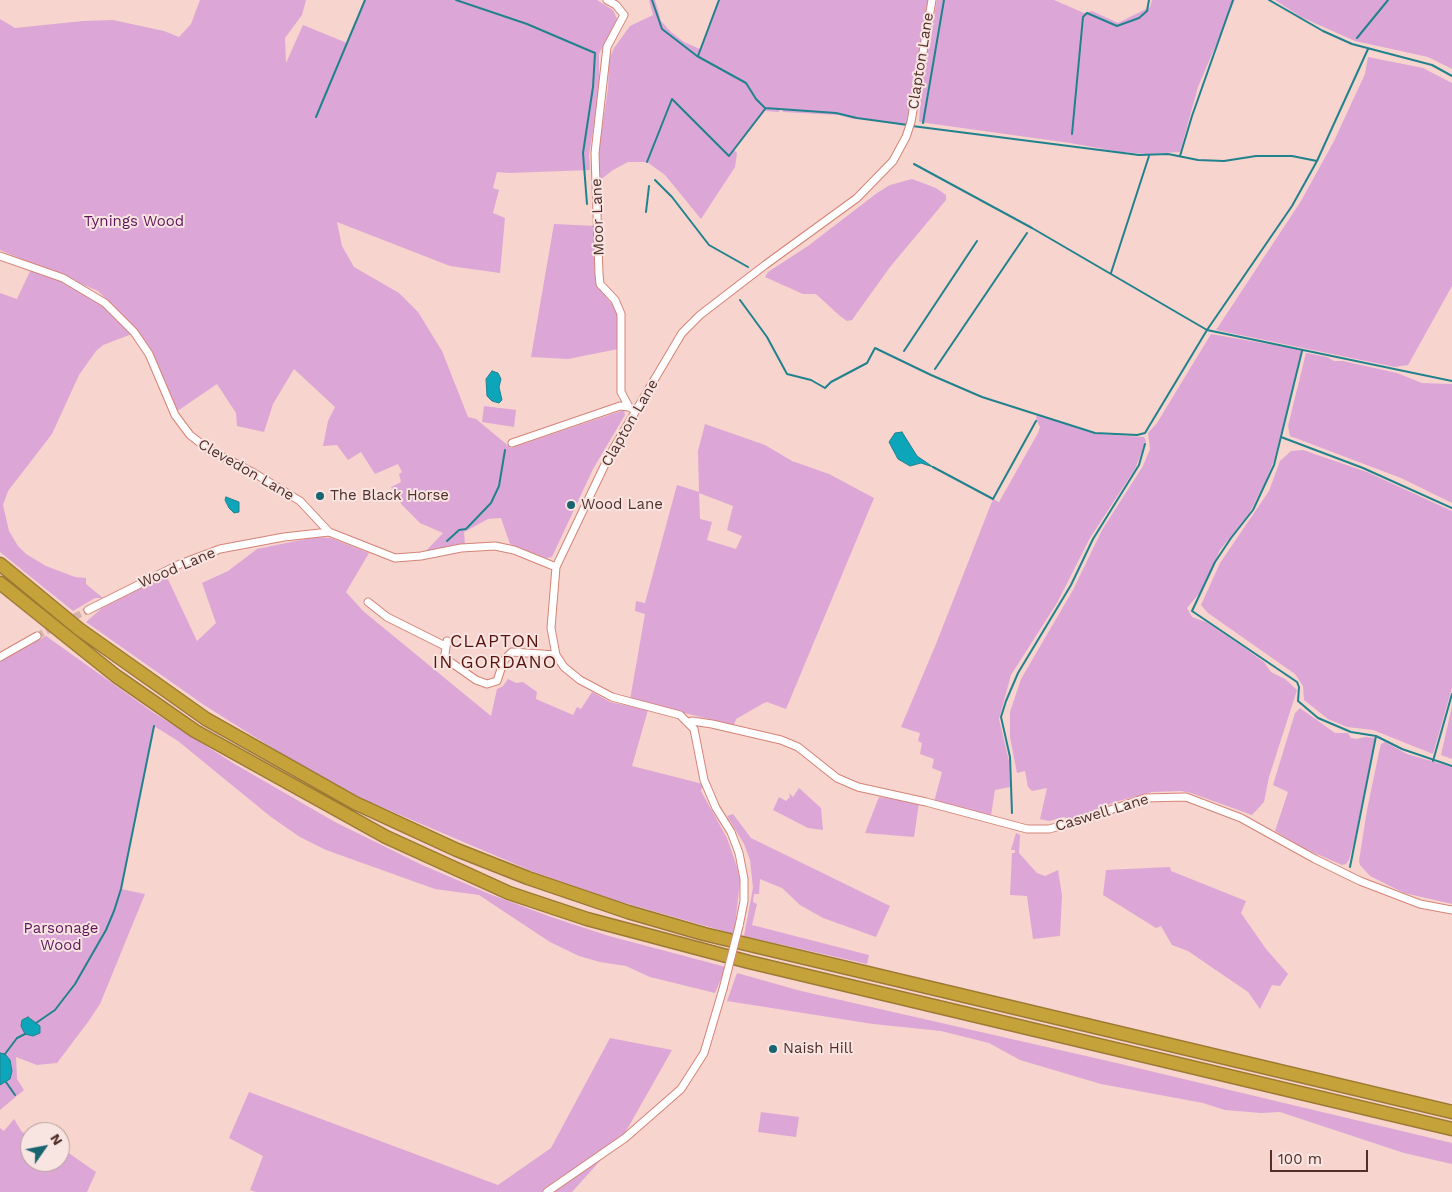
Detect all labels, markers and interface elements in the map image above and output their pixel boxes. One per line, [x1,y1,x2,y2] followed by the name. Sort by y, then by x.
[904,11,938,111] street label: Clapton Lane
[588,178,608,256] street label: Moor Lane
[84,213,184,231] park label: Tynings Wood
[598,376,662,470] street label: Clapton Lane
[195,435,297,505] street label: Clevedon Lane
[330,487,449,505] place label: The Black Horse
[314,490,326,502] marker: The Black Horse
[581,496,663,514] place label: Wood Lane
[565,499,577,511] marker: Wood Lane
[136,544,218,592] street label: Wood Lane
[432,631,558,674] district label: CLAPTON IN GORDANO
[1053,790,1151,836] street label: Caswell Lane
[24,920,98,955] park label: Parsonage Wood
[783,1040,853,1058] place label: Naish Hill
[767,1043,779,1055] marker: Naish Hill
[20,1122,70,1172] north arrow
[47,1131,66,1148] text: N
[1272,1140,1370,1172] scale bar
[1278,1150,1322,1168] text: 100 m

